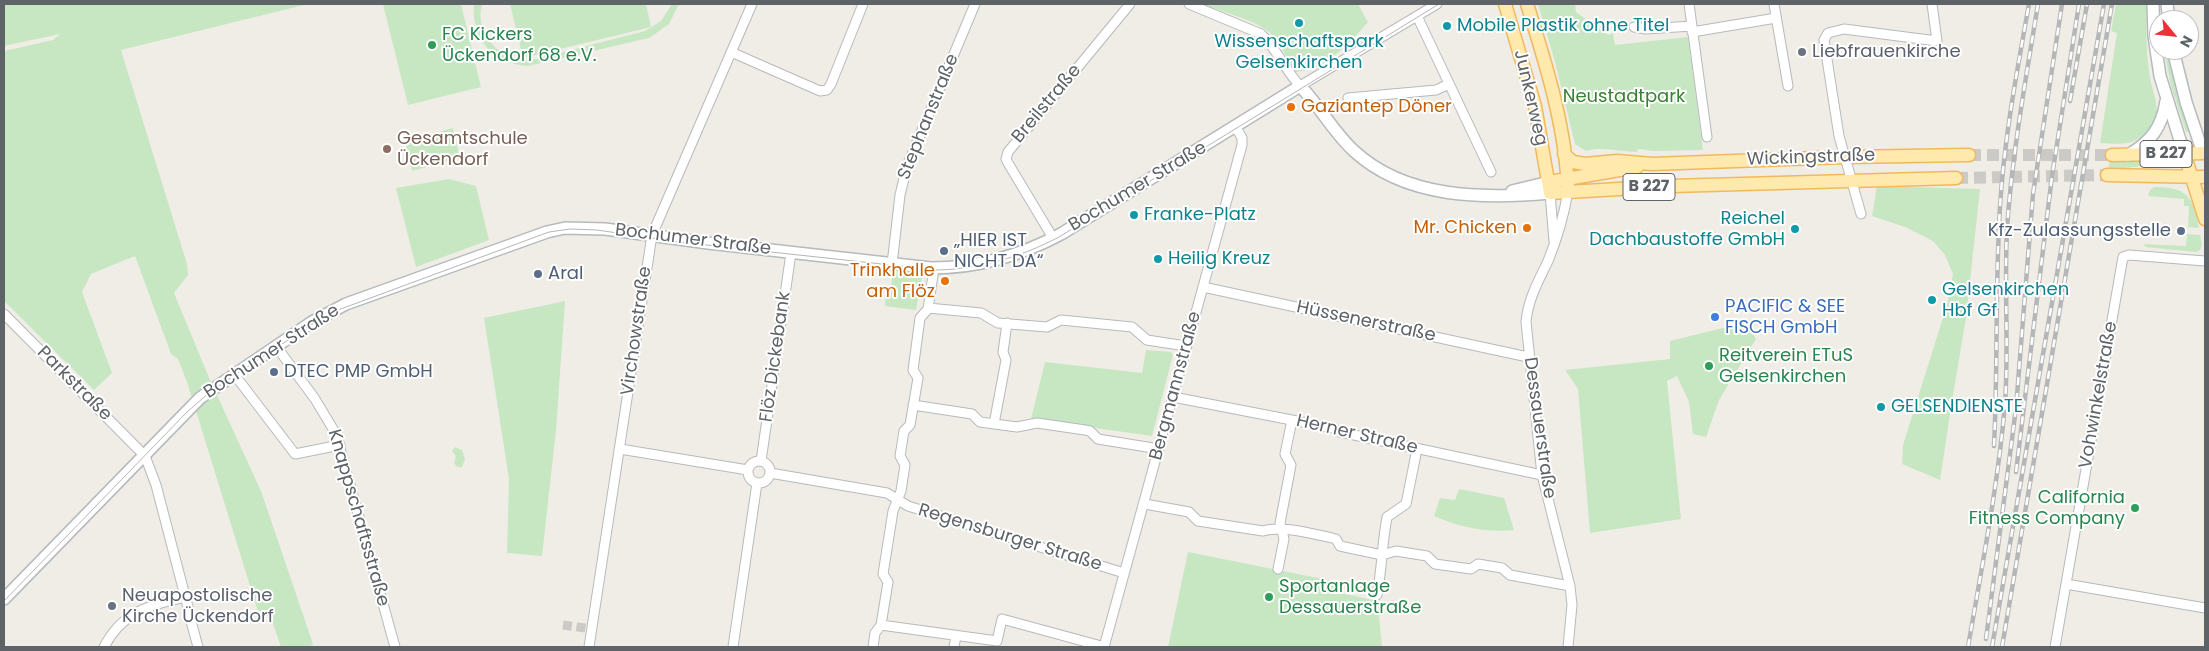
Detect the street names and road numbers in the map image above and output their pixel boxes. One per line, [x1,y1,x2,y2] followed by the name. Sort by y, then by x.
[1508,48,1552,148] street label: Junkerweg
[894,51,964,183] street label: Stephanstraße
[1008,60,1086,148] street label: Breilstraße
[1065,137,1211,237] street label: Bochumer Straße
[2140,140,2192,168] road number: B 227
[1746,145,1876,171] street label: Wickingstraße
[1623,173,1675,200] road number: B 227
[614,220,772,260] street label: Bochumer Straße
[617,265,657,397] street label: Virchowstraße
[756,290,796,424] street label: Flöz Dickebank
[1295,297,1437,347] street label: Hüssenerstraße
[200,300,344,404] street label: Bochumer Straße
[1146,309,1206,463] street label: Bergmannstraße
[2075,320,2123,470] street label: Vohwinkelstraße
[32,342,116,426] street label: Parkstraße
[1518,356,1560,500] street label: Dessauerstraße
[1294,411,1420,459] street label: Herner Straße
[322,427,394,609] street label: Knappschaftsstraße
[916,500,1104,576] street label: Regensburger Straße

